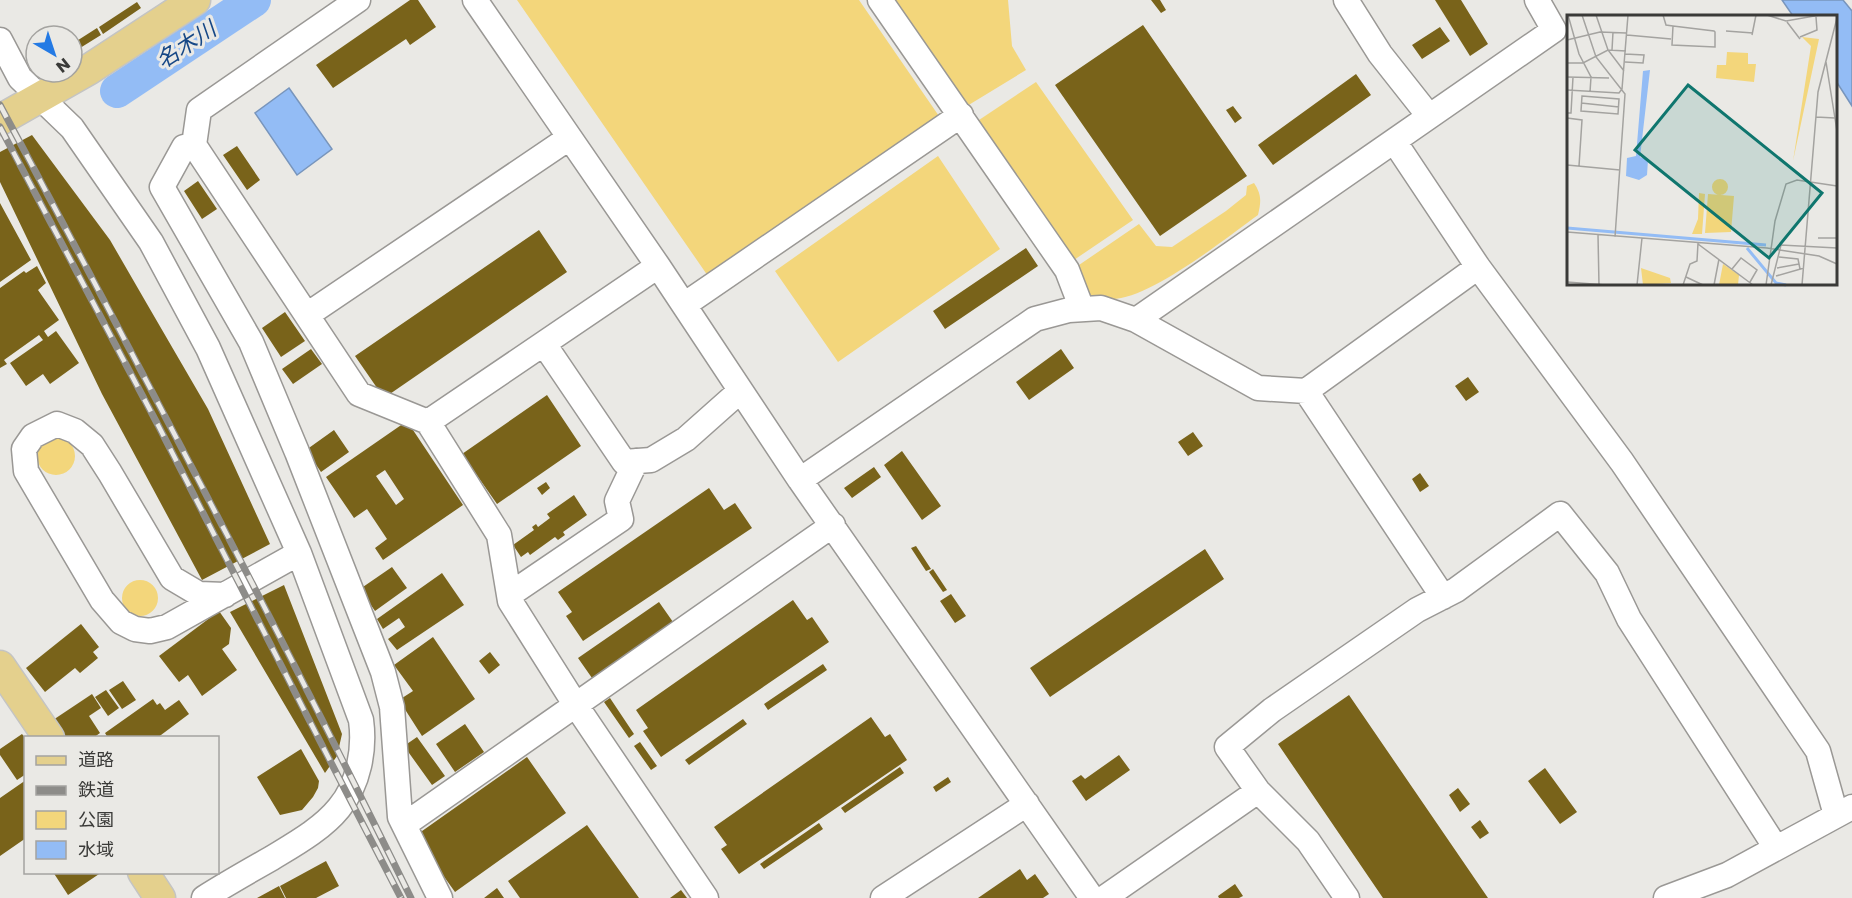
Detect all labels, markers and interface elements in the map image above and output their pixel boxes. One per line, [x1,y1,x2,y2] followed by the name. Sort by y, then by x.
[150,13,224,76] water label: 名木川
[1567,15,1837,285] inset map
[24,24,84,84] north arrow
[51,53,75,78] text: N
[24,736,219,874] legend
[78,747,114,772] text: 道路
[78,777,114,802] text: 鉄道
[78,807,114,832] text: 公園
[78,837,114,862] text: 水域

